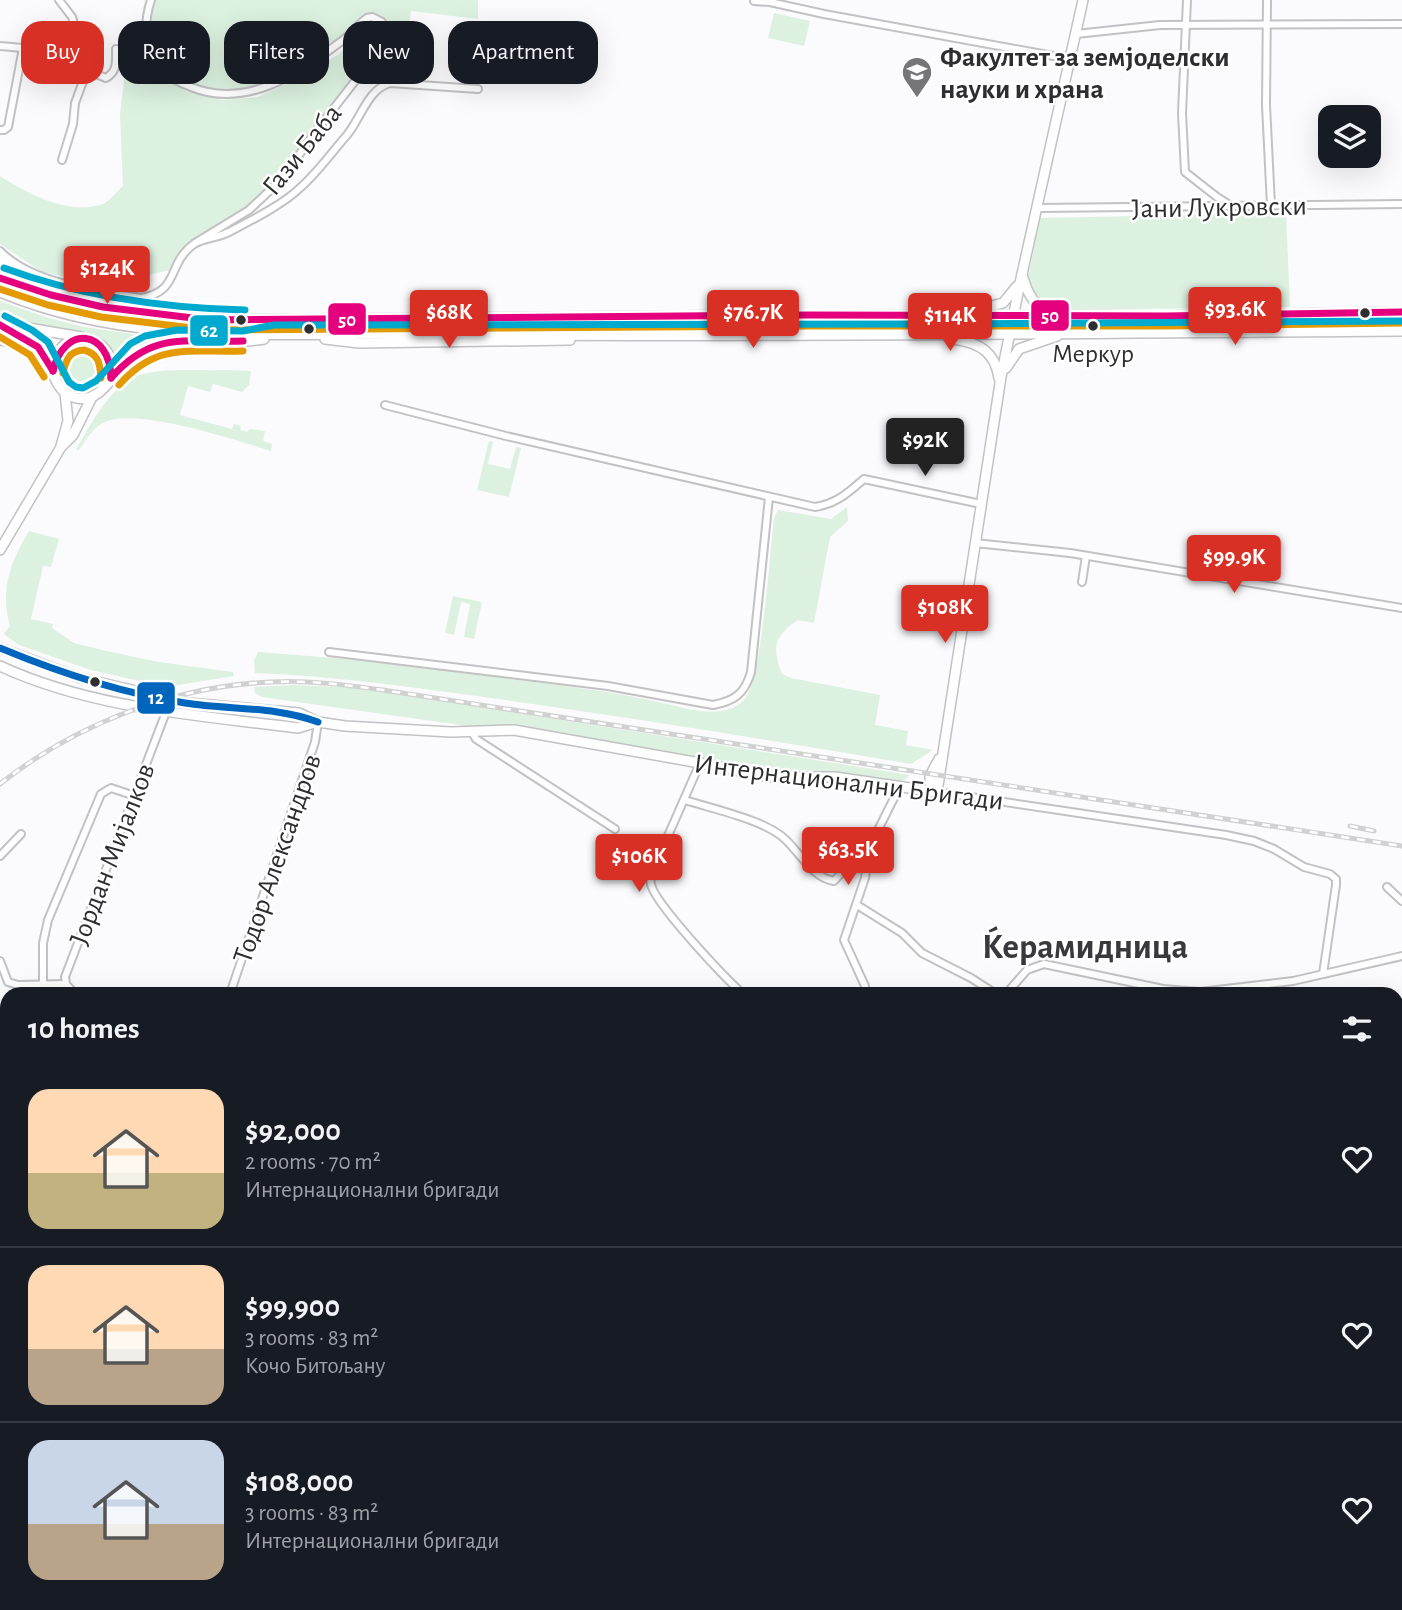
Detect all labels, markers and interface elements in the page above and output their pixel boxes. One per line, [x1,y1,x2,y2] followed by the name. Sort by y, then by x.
[21,21,104,84] chip: Buy
[118,21,210,84] chip: Rent
[224,21,329,84] chip: Filters
[343,21,434,84] chip: New
[448,21,598,84] chip: Apartment
[940,44,1230,104] place label: Факултет за земјоделски науки и храна
[900,55,934,99] school or university icon: Факултет за земјоделски науки и храна
[258,99,348,201] street label: Гази Баба
[1318,105,1381,168] map controls
[1318,105,1381,168] button: layers
[1131,192,1307,224] street label: Јани Лукровски
[58,246,156,306] pin: $124K
[80,257,134,280] text: $124K
[1178,288,1292,347] pin: $93.6K
[408,290,490,350] pin: $68K
[696,290,810,350] pin: $76.7K
[901,294,999,353] pin: $114K
[1204,298,1266,321] text: $93.6K
[1030,299,1070,332] line badge: 50
[426,301,472,324] text: $68K
[723,301,783,324] text: $76.7K
[327,302,367,336] line badge: 50
[924,304,976,327] text: $114K
[1358,306,1372,320] unlabelled marker
[1041,307,1059,326] text: 50
[338,311,356,330] text: 50
[234,313,248,327] unlabelled marker
[189,314,229,347] line badge: 62
[1086,319,1100,333] marker: Меркур
[200,322,218,341] text: 62
[302,322,316,336] unlabelled marker
[1052,341,1134,367] place label: Меркур
[884,419,966,478] pin: $92K
[902,429,948,452] text: $92K
[1177,536,1291,595] pin: $99.9K
[1203,546,1265,569] text: $99.9K
[896,586,994,645] pin: $108K
[917,596,973,619] text: $108K
[88,675,102,689] unlabelled marker
[136,681,176,715] line badge: 12
[148,689,164,708] text: 12
[692,750,1005,816] street label: Интернационални Бригади
[229,751,327,967] street label: Тодор Александров
[65,760,160,950] street label: Јордан Мијалков
[791,828,905,887] pin: $63.5K
[590,834,688,894] pin: $106K
[818,838,878,861] text: $63.5K
[611,845,667,868] text: $106K
[982,926,1188,965] district label: Ќерамидница
[1338,1010,1376,1048] icon: filters
[28,1014,139,1044] text: 10 homes
[245,1116,341,1146] text: $92,000
[84,1117,168,1201] icon: home
[1338,1140,1376,1178] icon: heart
[245,1151,381,1174] text: 2 rooms · 70 m²
[245,1179,499,1202] text: Интернационални бригади
[245,1292,340,1322] text: $99,900
[84,1293,168,1377] icon: home
[1338,1316,1376,1354] icon: heart
[245,1327,378,1350] text: 3 rooms · 83 m²
[245,1355,385,1378] text: Кочо Битољану
[245,1467,353,1497] text: $108,000
[84,1468,168,1552] icon: home
[1338,1491,1376,1529] icon: heart
[245,1502,378,1525] text: 3 rooms · 83 m²
[245,1530,499,1553] text: Интернационални бригади

